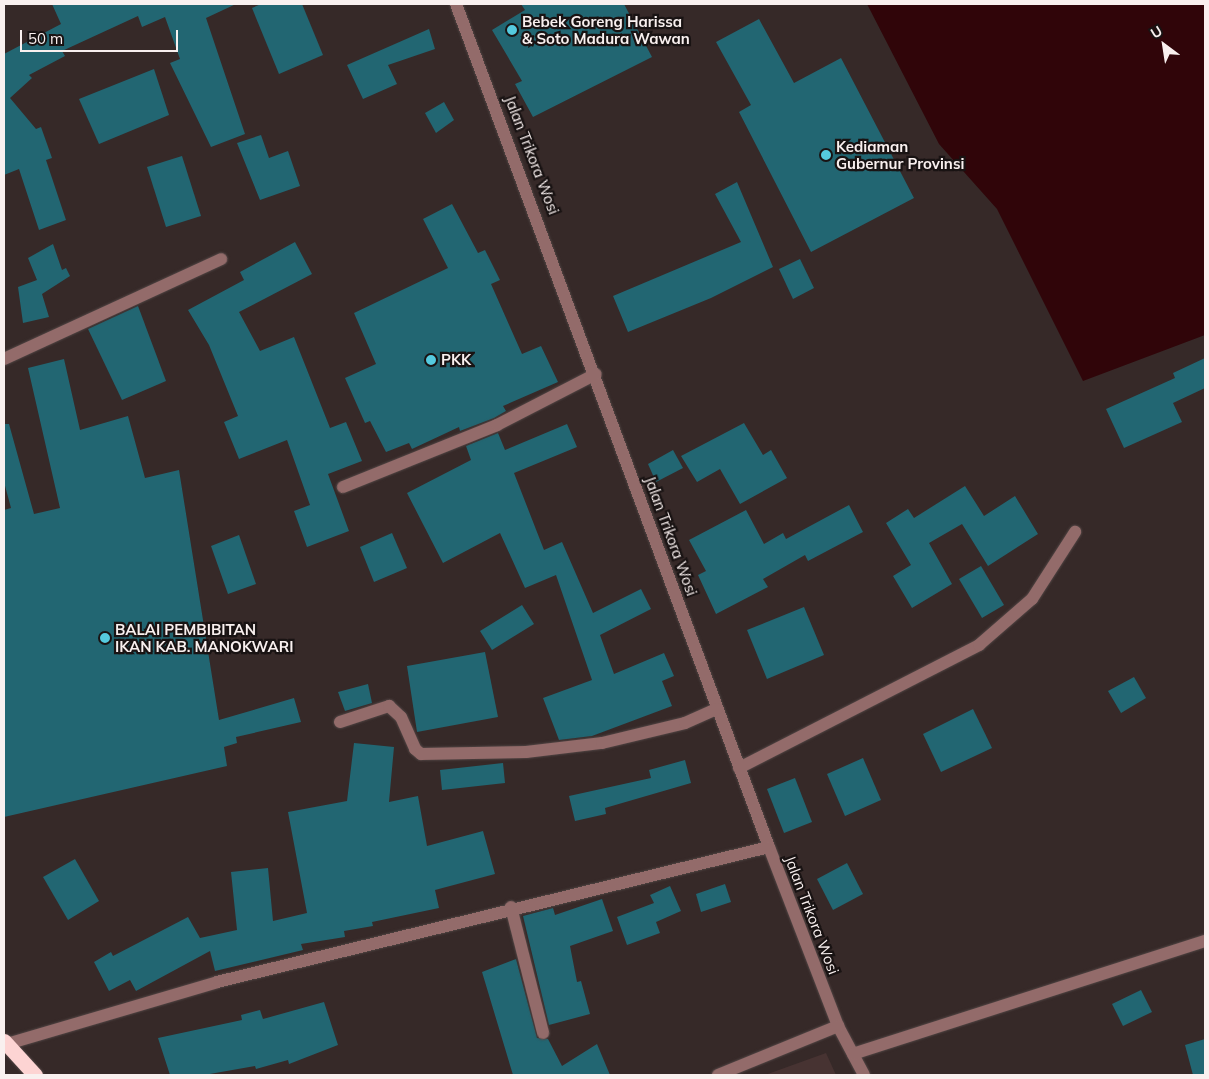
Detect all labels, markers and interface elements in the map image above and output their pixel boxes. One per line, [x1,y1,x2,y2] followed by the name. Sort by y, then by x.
[522,12,690,47] place label: Bebek Goreng Harissa & Soto Madura Wawan
[22,20,180,52] scale bar
[1139,20,1189,70] north arrow
[1147,22,1165,43] text: U
[506,24,518,36] marker: Bebek Goreng Harissa & Soto Madura Wawan
[28,29,63,48] text: 50 m
[501,93,563,217] street label: Jalan Trikora Wosi
[836,137,964,172] place label: Kediaman Gubernur Provinsi
[820,149,832,161] marker: Kediaman Gubernur Provinsi
[441,351,471,369] place label: PKK
[425,354,437,366] marker: PKK
[641,474,701,598] street label: Jalan Trikora Wosi
[115,620,294,655] place label: BALAI PEMBIBITAN IKAN KAB. MANOKWARI
[99,632,111,644] marker: BALAI PEMBIBITAN IKAN KAB. MANOKWARI
[781,853,843,977] street label: Jalan Trikora Wosi

